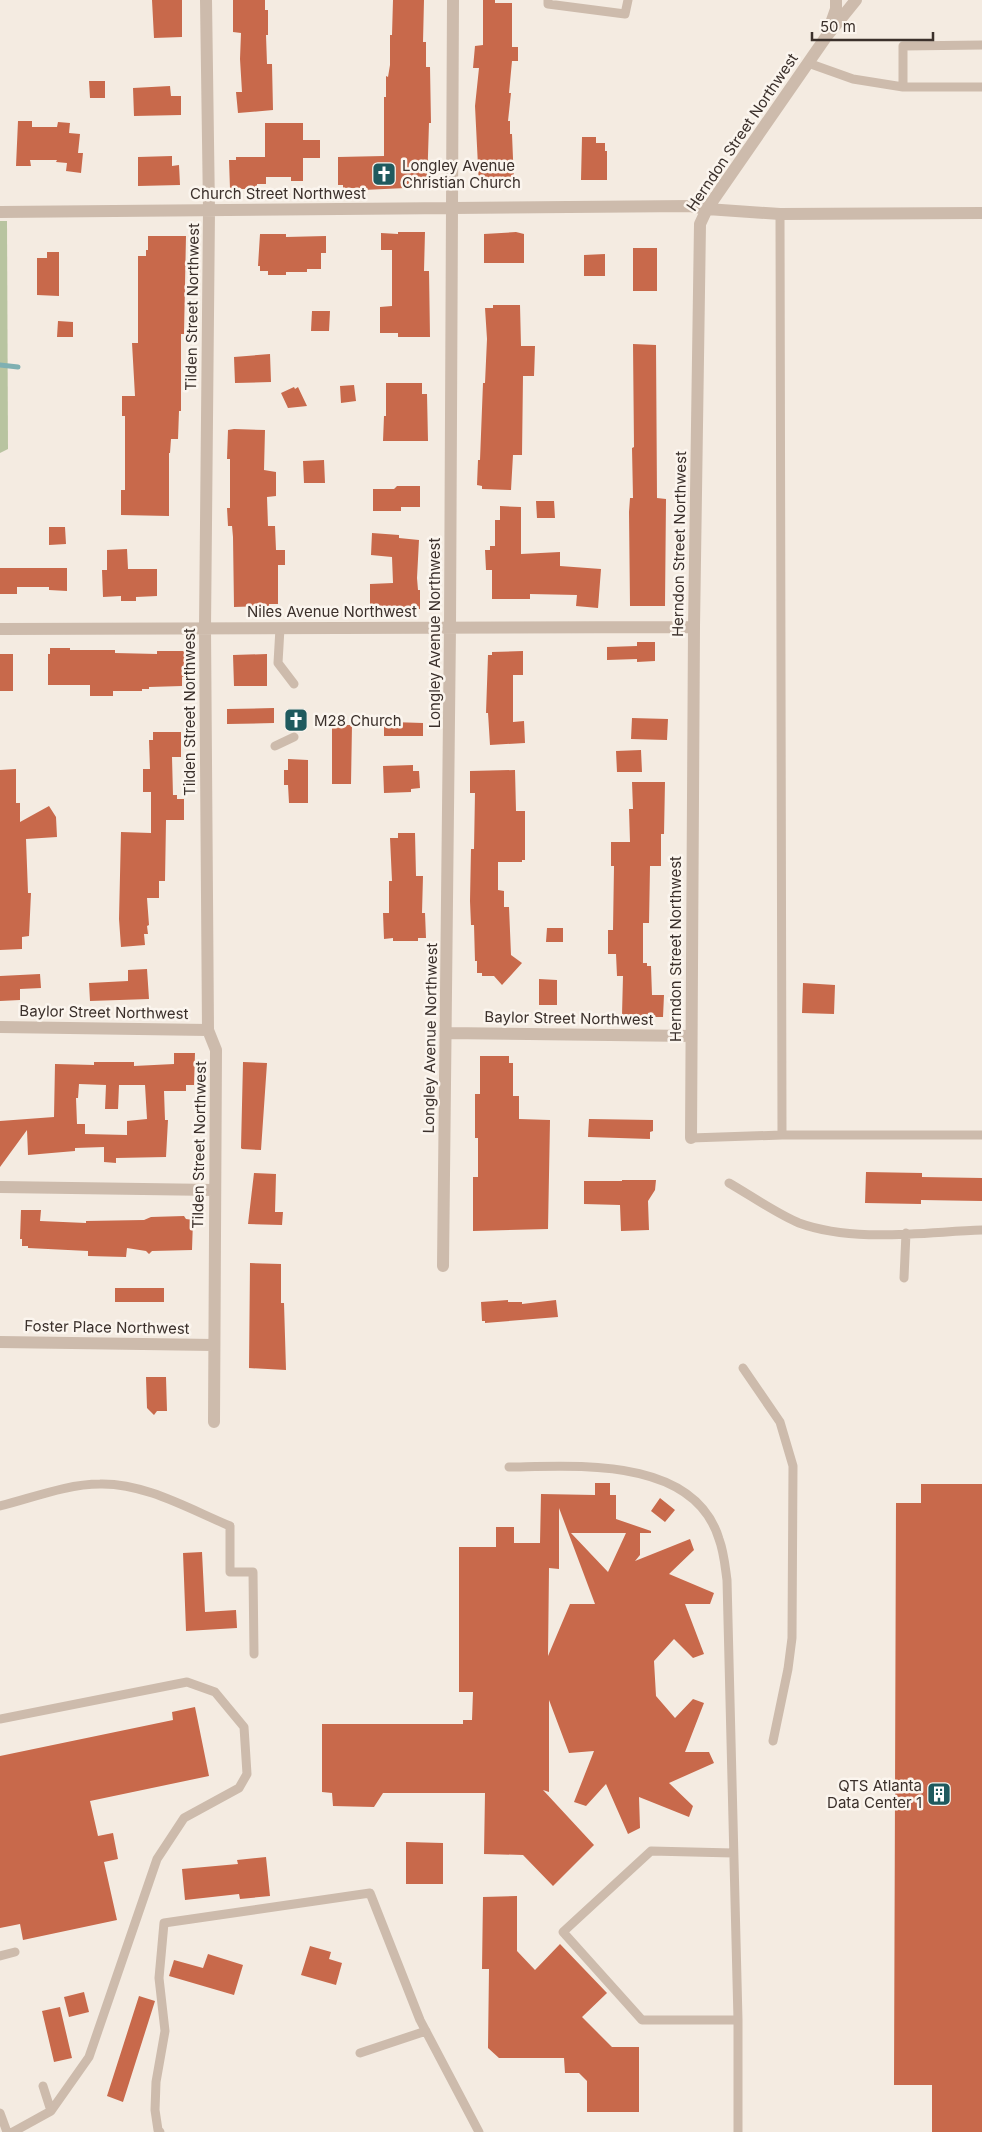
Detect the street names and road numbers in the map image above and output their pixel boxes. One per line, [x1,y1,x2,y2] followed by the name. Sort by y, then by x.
[682,50,802,214] street label: Herndon Street Northwest
[190,184,366,203] street label: Church Street Northwest
[181,223,203,391] street label: Tilden Street Northwest
[668,451,690,637] street label: Herndon Street Northwest
[425,538,444,728] street label: Longley Avenue Northwest
[247,602,417,621] street label: Niles Avenue Northwest
[180,628,199,796] street label: Tilden Street Northwest
[666,856,685,1042] street label: Herndon Street Northwest
[419,942,441,1134] street label: Longley Avenue Northwest
[19,1001,189,1023] street label: Baylor Street Northwest
[484,1007,654,1029] street label: Baylor Street Northwest
[188,1061,210,1229] street label: Tilden Street Northwest
[24,1316,190,1338] street label: Foster Place Northwest

